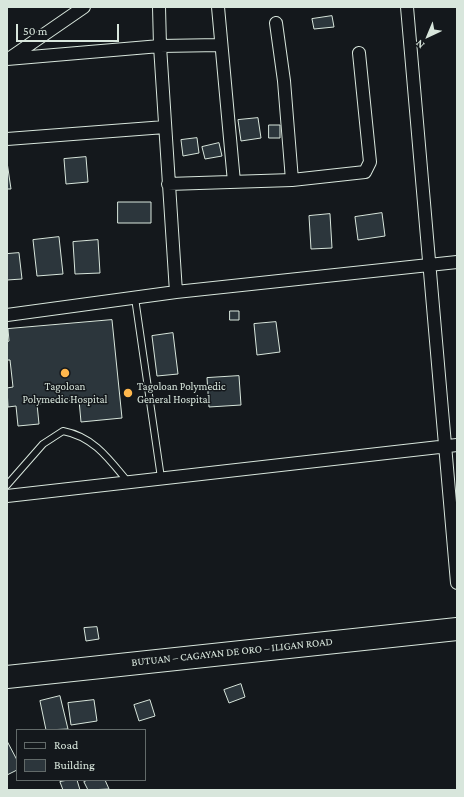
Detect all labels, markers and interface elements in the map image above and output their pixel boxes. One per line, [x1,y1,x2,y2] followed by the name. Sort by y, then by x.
[18,16,121,42] scale bar
[408,16,448,56] north arrow
[23,24,47,38] text: 50 m
[413,38,427,52] text: N
[59,367,71,379] marker: Tagoloan Polymedic Hospital
[23,380,107,406] place label: Tagoloan Polymedic Hospital
[137,380,225,406] place label: Tagoloan Polymedic General Hospital
[122,387,134,399] marker: Tagoloan Polymedic General Hospital
[131,635,333,669] street label: BUTUAN – CAGAYAN DE ORO – ILIGAN ROAD
[16,729,146,781] legend
[54,738,78,752] text: Road
[54,758,95,772] text: Building

